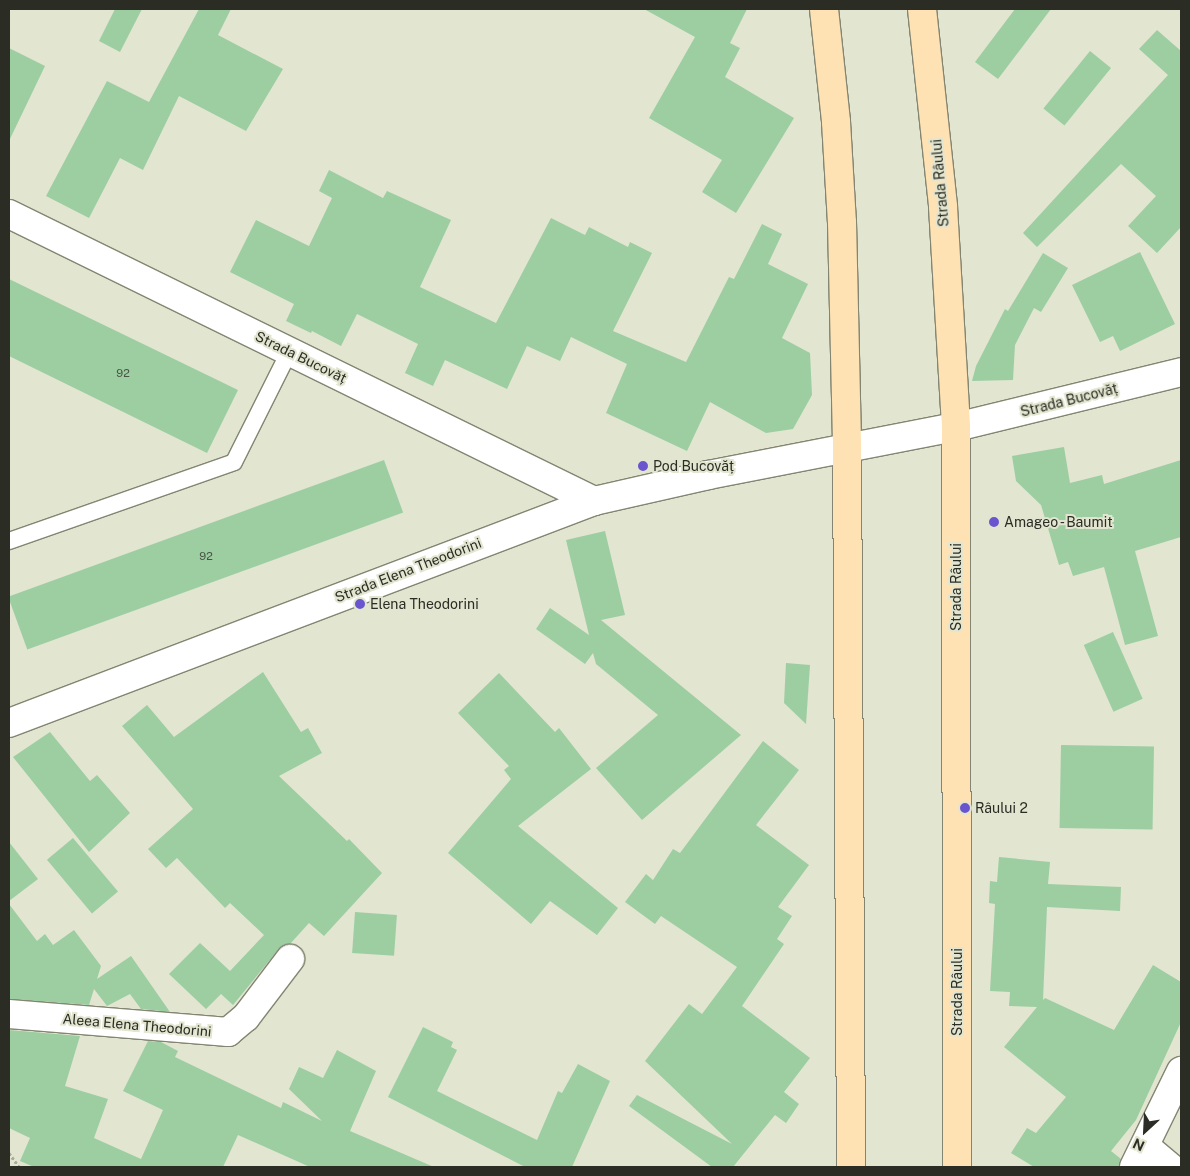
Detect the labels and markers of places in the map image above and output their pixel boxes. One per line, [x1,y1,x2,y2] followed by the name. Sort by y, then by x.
[653,458,734,474] place label: Pod Bucovăț
[637,460,649,472] marker: Pod Bucovăț
[1004,514,1117,530] place label: Amageo - Baumit
[988,516,1000,528] marker: Amageo - Baumit
[370,596,479,612] place label: Elena Theodorini
[354,598,366,610] marker: Elena Theodorini
[975,800,1028,816] place label: Râului 2
[959,802,971,814] marker: Râului 2

